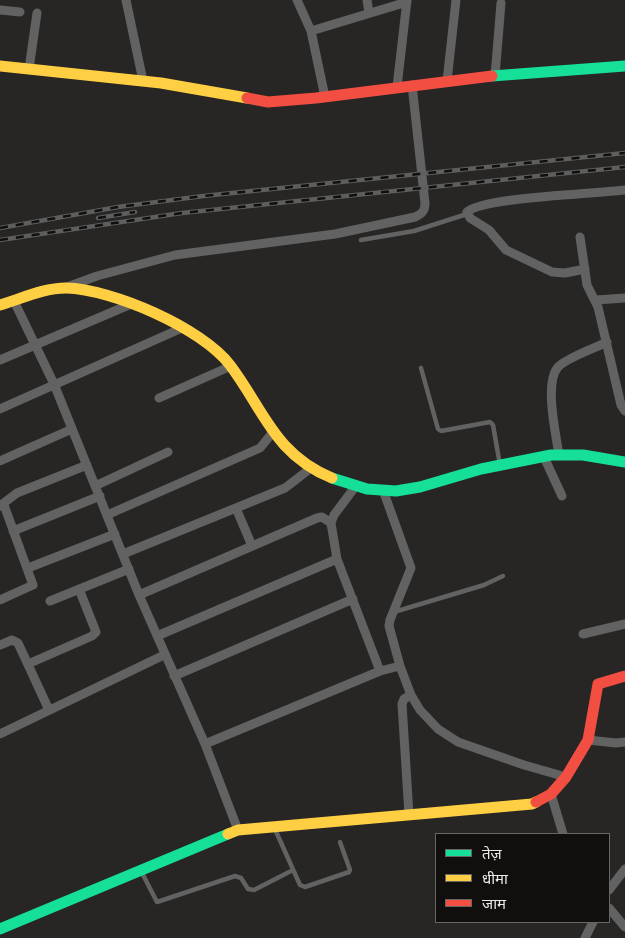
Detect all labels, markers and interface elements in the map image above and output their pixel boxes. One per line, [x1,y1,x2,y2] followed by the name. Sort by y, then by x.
[435,833,610,923] legend
[482,841,502,864] text: तेज़
[482,866,508,889] text: धीमा
[482,891,506,914] text: जाम

